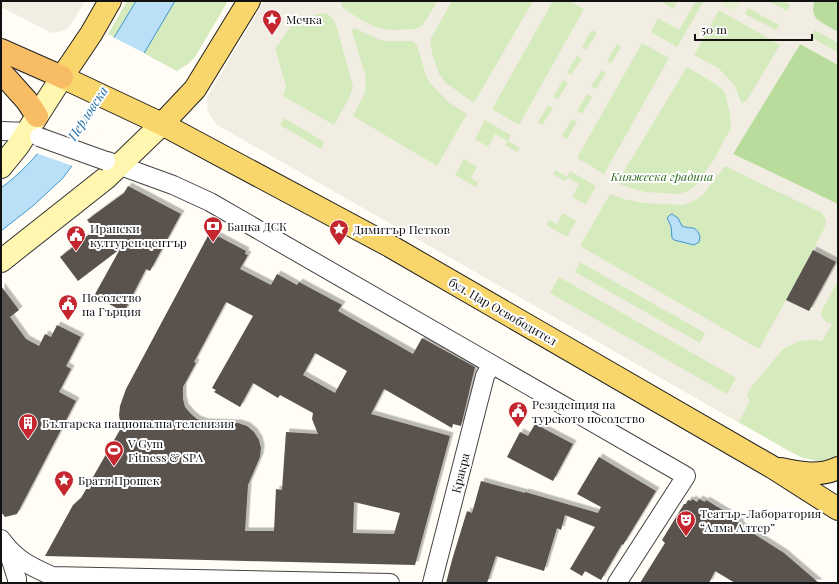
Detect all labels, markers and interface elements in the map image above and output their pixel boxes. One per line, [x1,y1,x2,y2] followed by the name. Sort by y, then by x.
[261,8,283,36] place icon: Мечка
[286,11,322,27] place label: Мечка
[695,16,812,42] scale bar
[701,21,727,37] text: 50 m
[63,82,111,144] water label: Перловска
[610,168,713,184] park label: Княжеска градина
[202,215,224,243] bank icon: Банка ДСК
[227,218,287,234] place label: Банка ДСК
[328,218,350,246] place icon: Димитър Петков
[90,220,187,250] place label: Ирански културен център
[353,221,451,237] place label: Димитър Петков
[65,224,87,252] public building icon: Ирански културен център
[446,273,560,349] street label: бул. Цар Освободител
[82,289,142,319] place label: Посолство на Гърция
[57,293,79,321] public building icon: Посолство на Гърция
[532,396,645,426] place label: Резиденция на турското посолство
[507,400,529,428] public building icon: Резиденция на турското посолство
[17,412,39,440] building icon: Българска национална телевизия
[42,415,235,431] place label: Българска национална телевизия
[127,435,204,465] place label: V Gym Fitness & SPA
[103,439,125,467] sports icon: V Gym Fitness & SPA
[447,451,473,495] street label: Кракра
[53,469,75,497] place icon: Братя Прошек
[78,472,160,488] place label: Братя Прошек
[700,505,822,535] place label: Театър-Лаборатория “Алма Алтер”
[675,509,697,537] theatre icon: Театър-Лаборатория “Алма Алтер”

